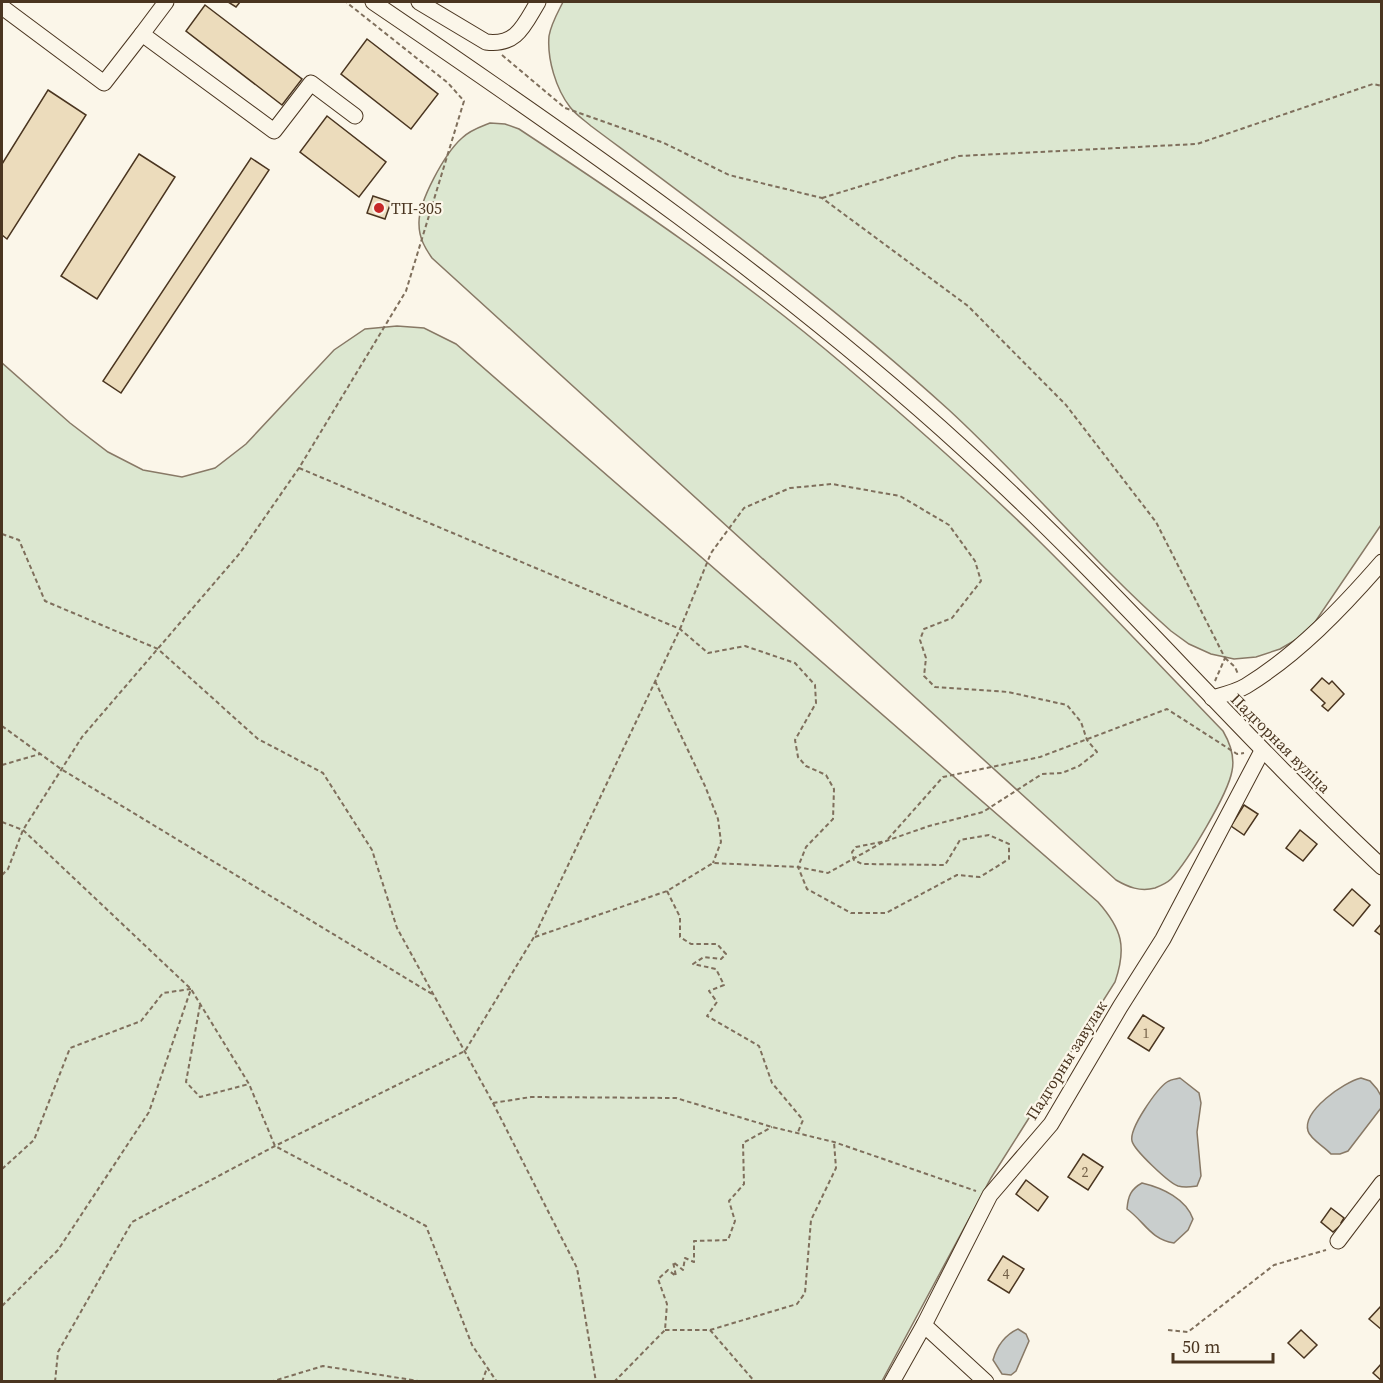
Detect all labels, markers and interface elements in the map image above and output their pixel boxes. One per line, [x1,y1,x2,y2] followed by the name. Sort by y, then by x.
[391,197,442,219] place label: ТП-305
[372,201,386,215] marker: ТП-305
[1226,688,1336,798] street label: Падгорная вуліца
[1020,996,1112,1124] street label: Падгорны завулак
[1143,1023,1150,1043] house number: 1
[1082,1162,1089,1182] house number: 2
[1003,1264,1010,1284] house number: 4
[1173,1326,1274,1364] scale bar
[1182,1334,1220,1359] text: 50 m

